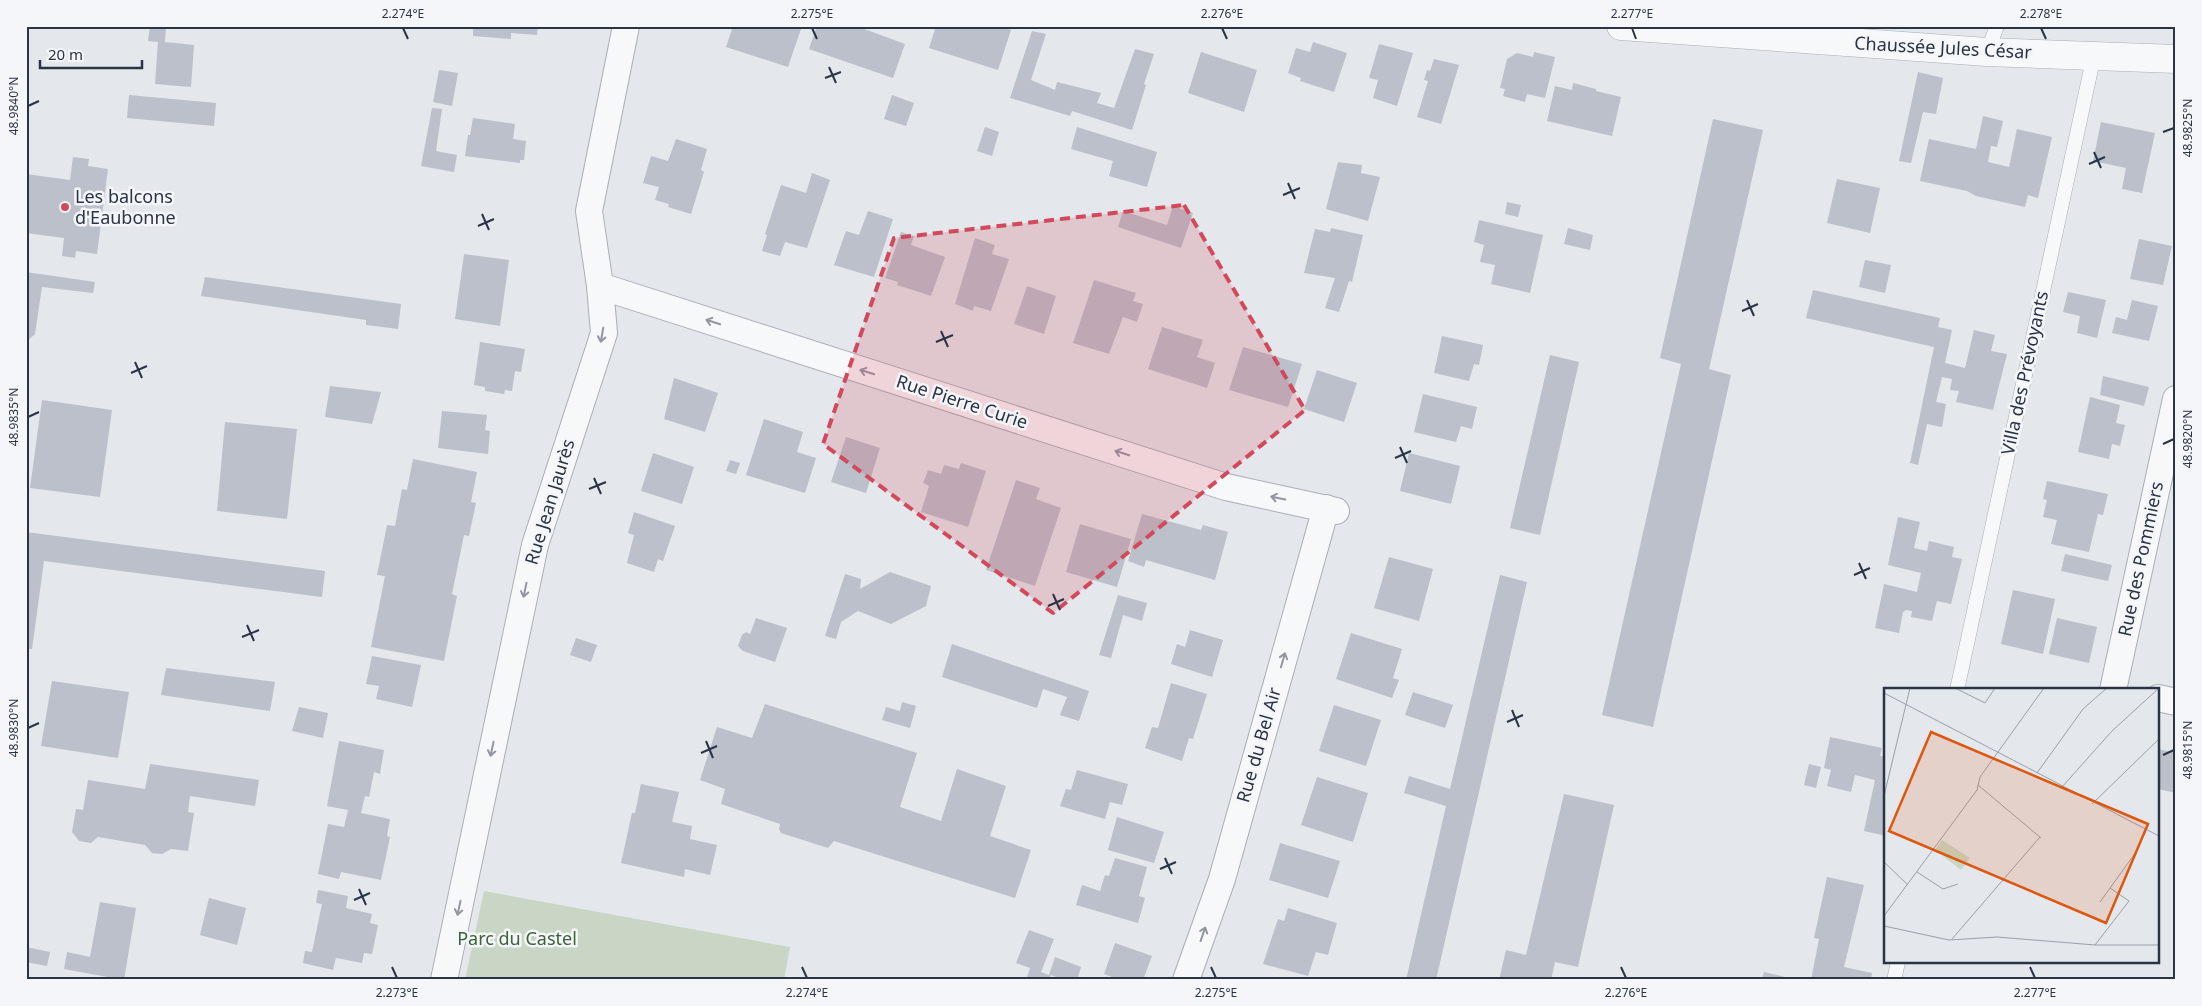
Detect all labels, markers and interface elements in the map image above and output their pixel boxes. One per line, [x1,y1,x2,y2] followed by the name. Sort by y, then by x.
[382,5,424,22] text: 2.274°E
[791,5,833,22] text: 2.275°E
[1201,5,1243,22] text: 2.276°E
[1611,5,1653,22] text: 2.277°E
[2020,5,2062,22] text: 2.278°E
[1854,30,2033,64] street label: Chaussée Jules César
[40,38,142,70] scale bar
[48,44,83,64] text: 20 m
[5,77,22,135] text: 48.9840°N
[2179,99,2196,157] text: 48.9825°N
[75,184,176,229] place label: Les balcons d'Eaubonne
[59,201,71,213] marker: Les balcons d'Eaubonne
[1995,289,2053,457] street label: Villa des Prévoyants
[705,317,721,326] one-way arrow
[597,326,607,342] one-way arrow
[860,366,876,376] one-way arrow
[893,368,1031,434] street label: Rue Pierre Curie
[5,388,22,446] text: 48.9835°N
[2179,410,2196,468] text: 48.9820°N
[519,436,580,567] street label: Rue Jean Jaurès
[1114,448,1130,458] one-way arrow
[2112,479,2168,639] street label: Rue des Pommiers
[1271,493,1287,502] one-way arrow
[520,582,529,598] one-way arrow
[1279,653,1288,669] one-way arrow
[1230,684,1286,805] street label: Rue du Bel Air
[1884,688,2160,964] inset map
[5,699,22,757] text: 48.9830°N
[2179,721,2196,779] text: 48.9815°N
[487,741,496,757] one-way arrow
[454,900,463,916] one-way arrow
[457,926,577,950] park label: Parc du Castel
[1199,927,1208,942] one-way arrow
[376,984,418,1001] text: 2.273°E
[786,984,828,1001] text: 2.274°E
[1195,984,1237,1001] text: 2.275°E
[1605,984,1647,1001] text: 2.276°E
[2014,984,2056,1001] text: 2.277°E

